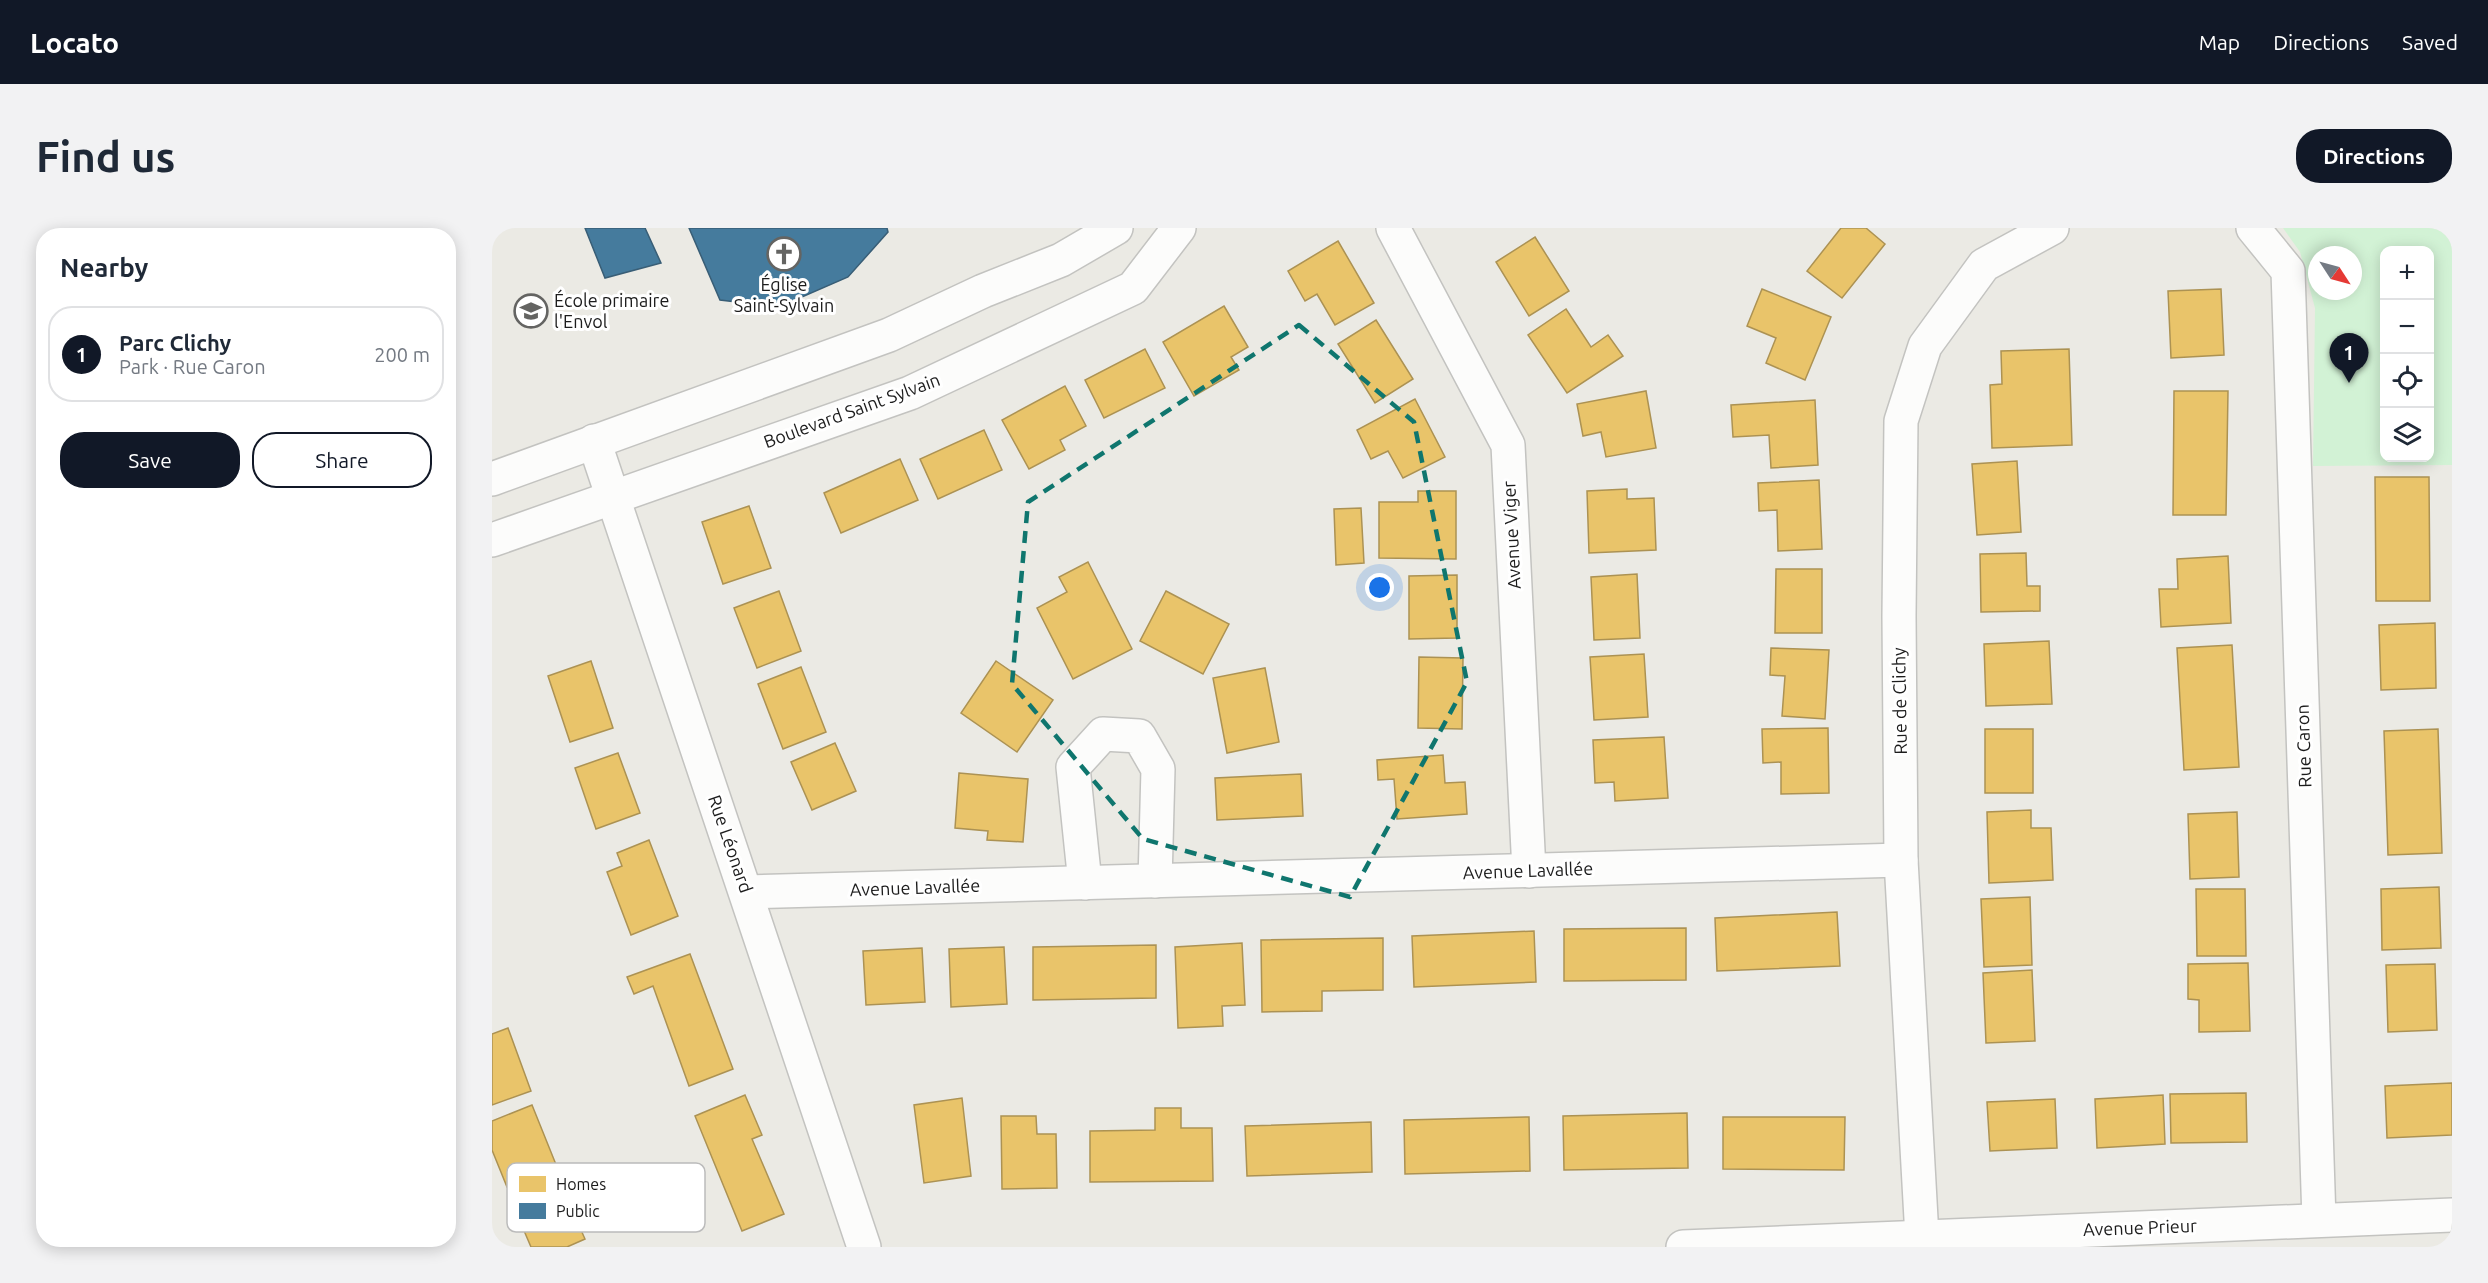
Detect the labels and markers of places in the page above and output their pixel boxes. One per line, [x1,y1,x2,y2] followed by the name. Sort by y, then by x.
[766,236,802,272] church icon: Église Saint-Sylvain
[734,273,834,315] place label: Église Saint-Sylvain
[554,289,669,331] place label: École primaire l'Envol
[513,293,549,329] school or university icon: École primaire l'Envol
[2330,334,2368,383] pin: 1

